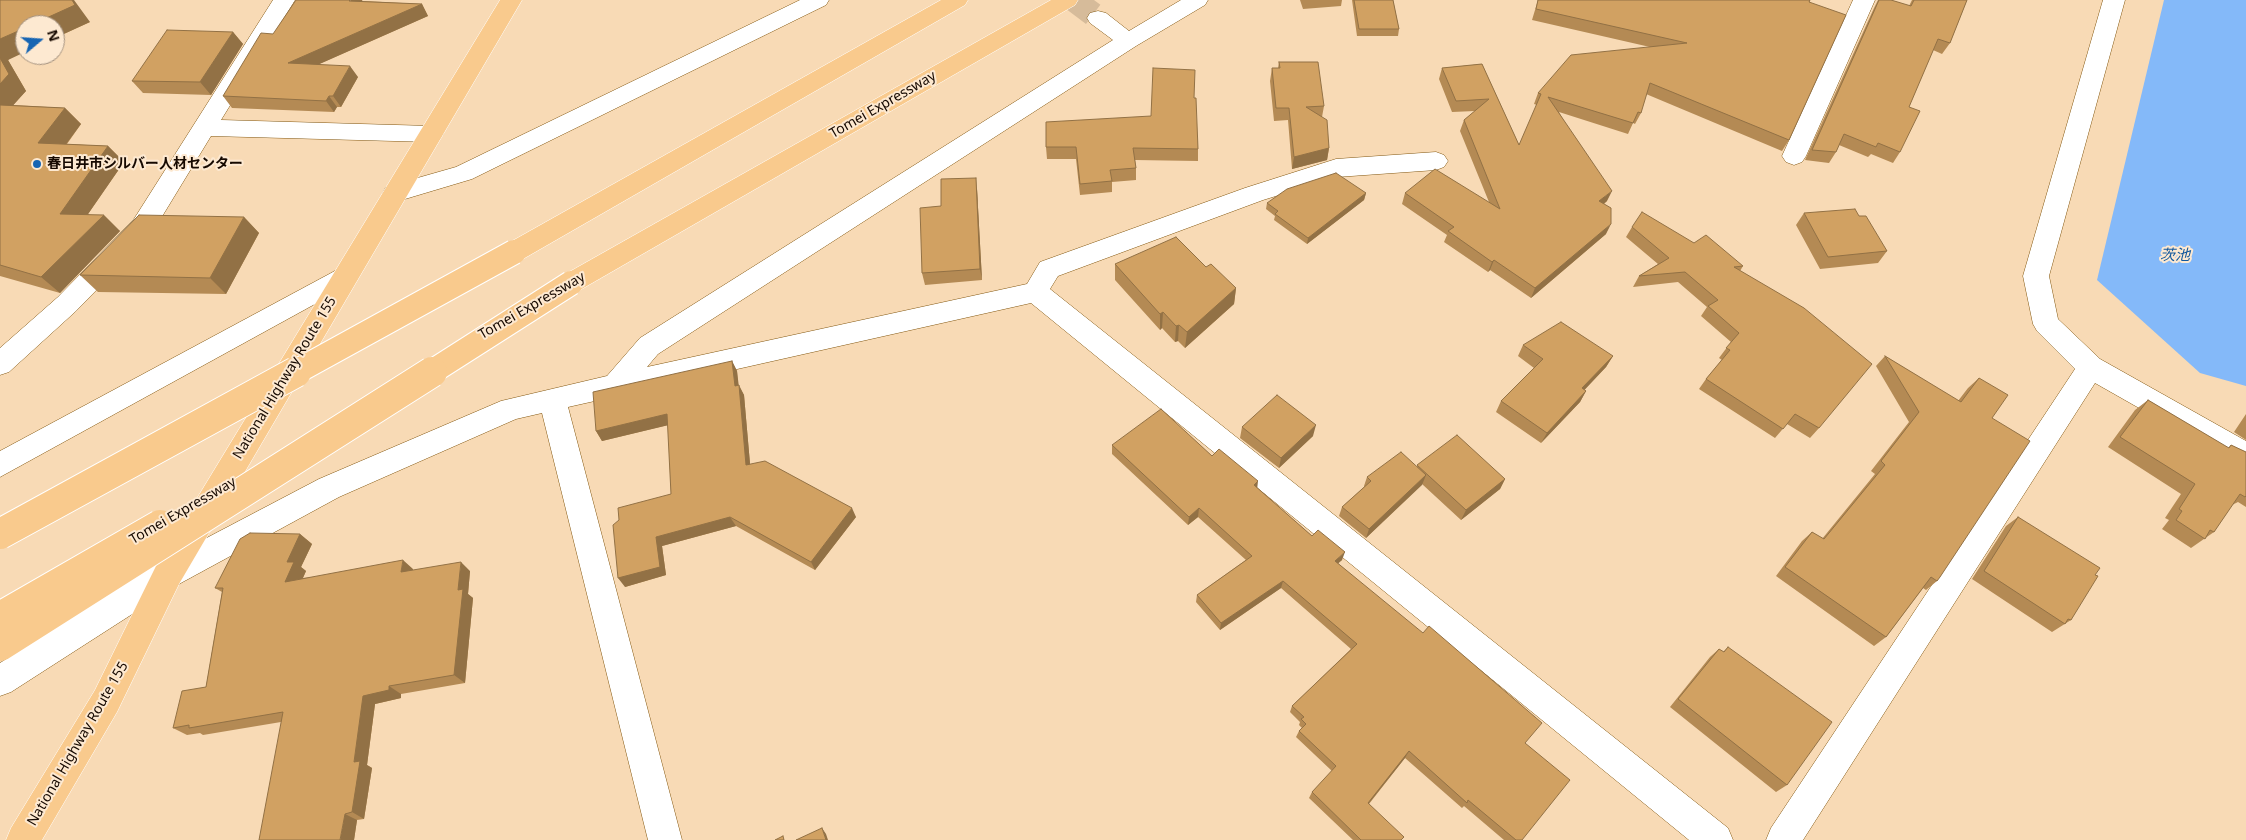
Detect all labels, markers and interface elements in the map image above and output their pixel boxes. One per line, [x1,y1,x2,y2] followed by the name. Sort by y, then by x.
[15,15,65,65] north arrow
[43,27,65,44] text: N
[827,68,939,142] street label: Tomei Expressway
[47,156,243,172] place label: 春日井市シルバー人材センター
[31,158,43,170] marker: 春日井市シルバー人材センター
[2160,247,2190,265] water label: 茨池
[476,269,588,343] street label: Tomei Expressway
[230,294,340,462] street label: National Highway Route 155
[127,474,239,548] street label: Tomei Expressway
[24,659,132,829] street label: National Highway Route 155

